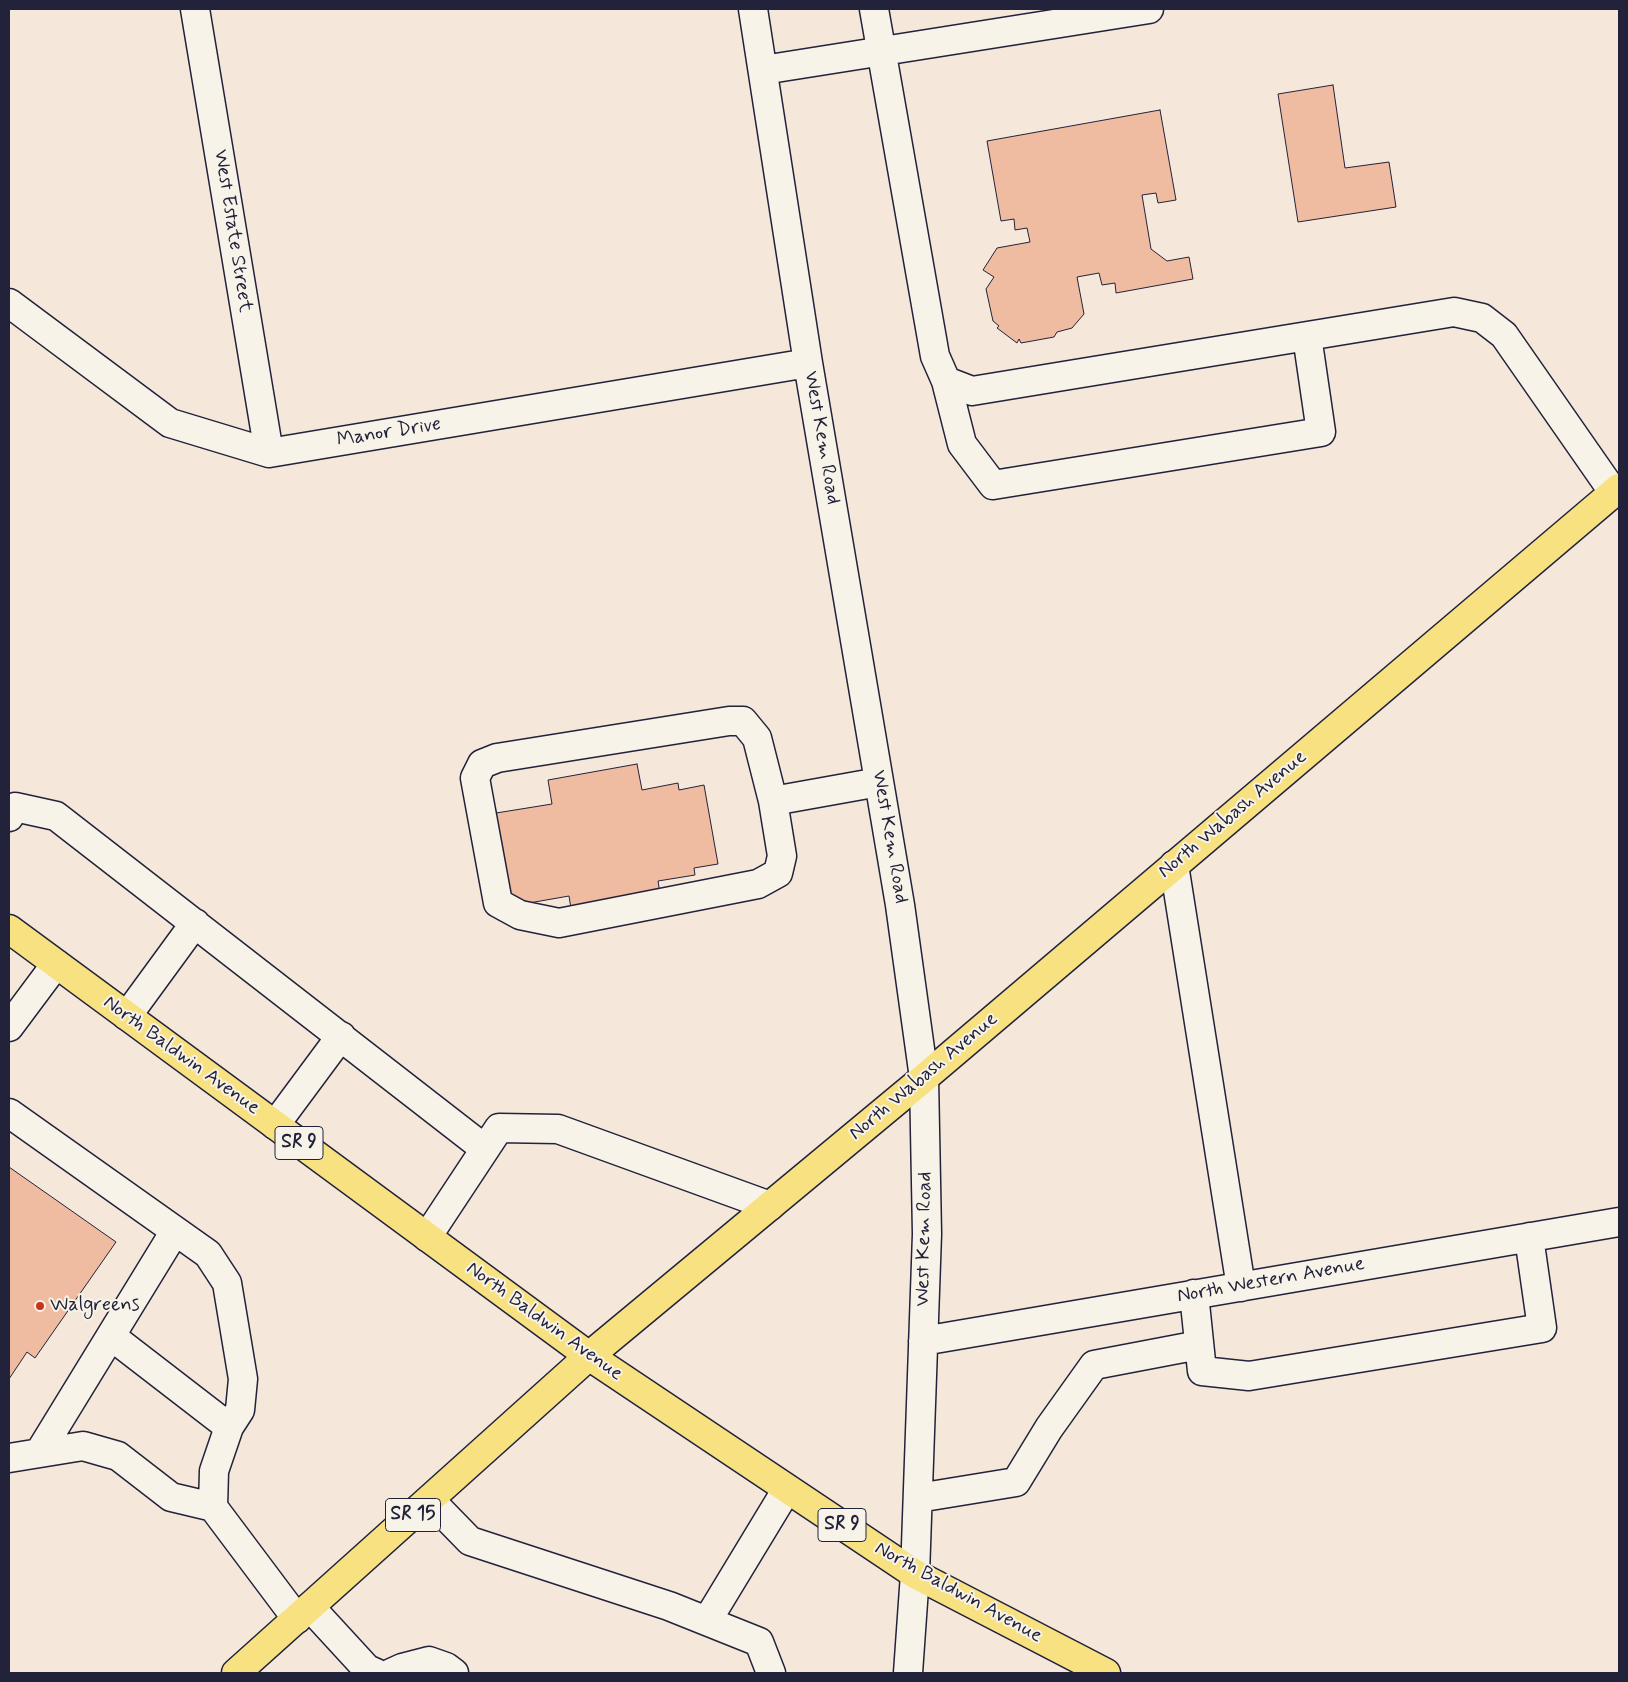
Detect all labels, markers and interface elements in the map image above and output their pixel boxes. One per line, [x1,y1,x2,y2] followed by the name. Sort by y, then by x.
[207,148,257,314] street label: West Estate Street
[797,370,845,506] street label: West Kem Road
[335,413,443,453] street label: Manor Drive
[1154,746,1312,884] street label: North Wabash Avenue
[865,769,913,905] street label: West Kem Road
[98,991,264,1121] street label: North Baldwin Avenue
[845,1008,1003,1146] street label: North Wabash Avenue
[275,1126,323,1160] road number: SR 9
[912,1171,938,1307] street label: West Kem Road
[1175,1253,1367,1309] street label: North Western Avenue
[461,1257,627,1387] street label: North Baldwin Avenue
[50,1294,140,1318] place label: Walgreens
[34,1300,46,1312] marker: Walgreens
[386,1498,440,1532] road number: SR 15
[818,1508,866,1542] road number: SR 9
[870,1537,1046,1649] street label: North Baldwin Avenue

